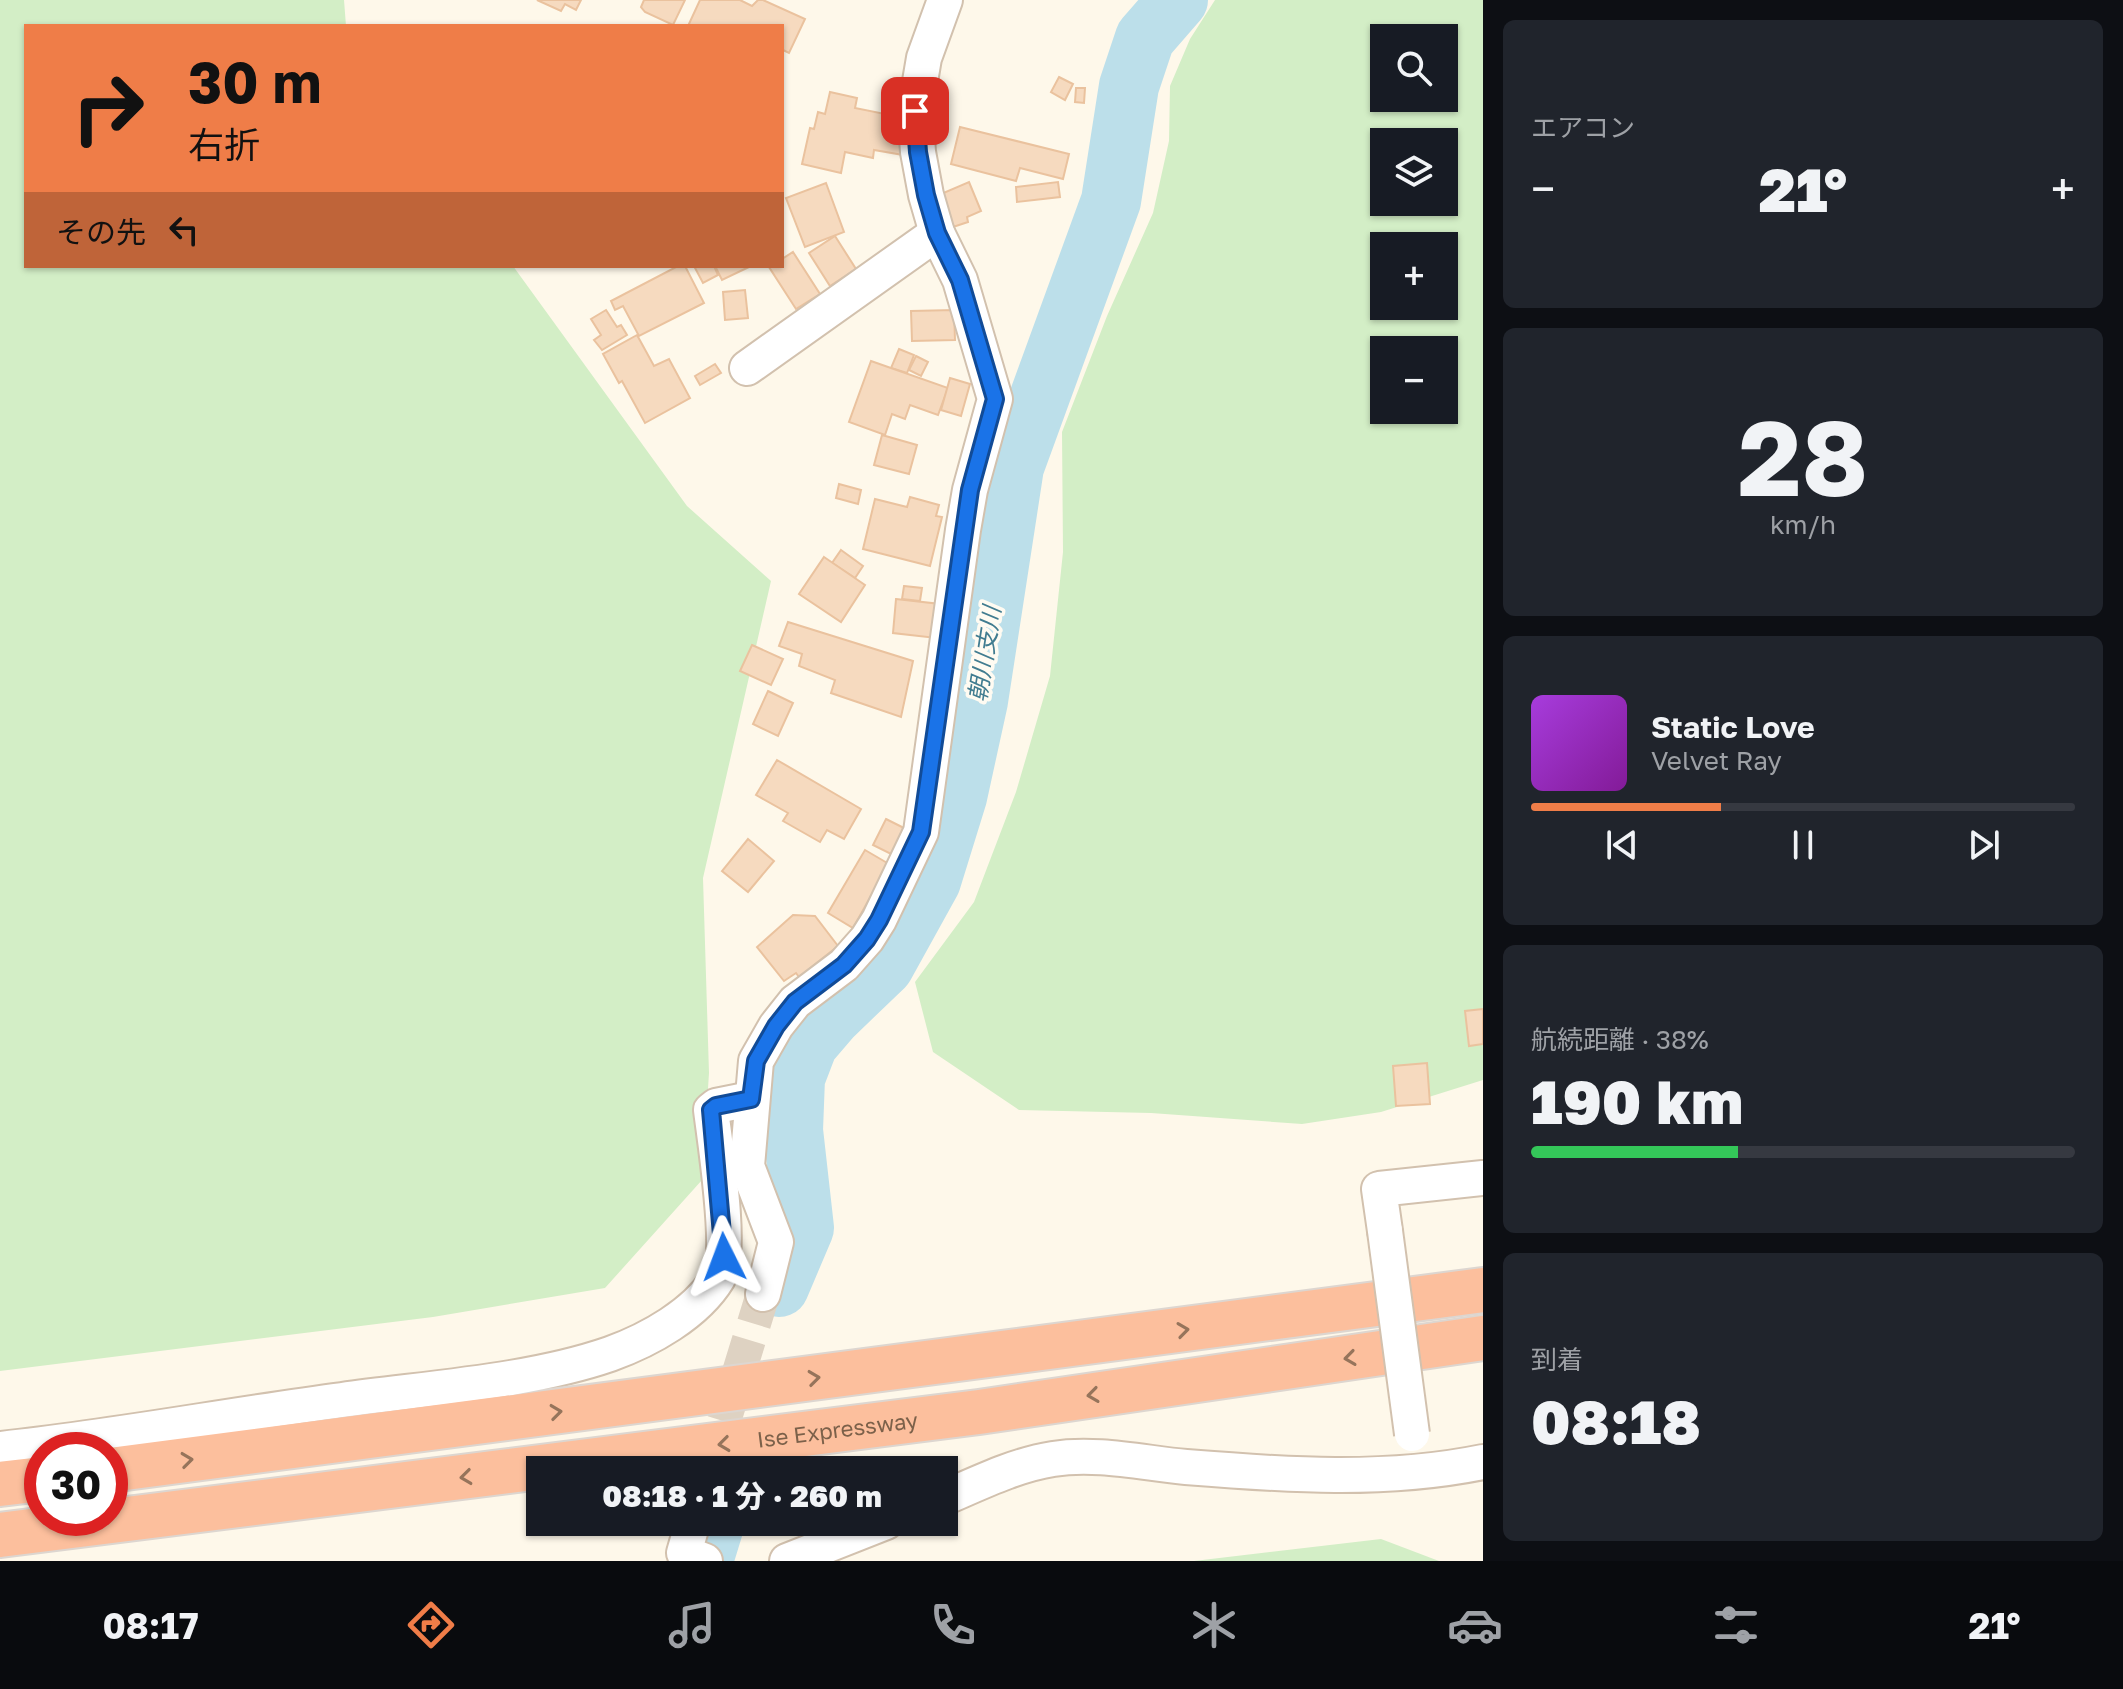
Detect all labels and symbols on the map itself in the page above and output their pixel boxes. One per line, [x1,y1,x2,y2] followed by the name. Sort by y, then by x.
[881,77,949,145] pin
[962,601,1006,703] water label: 朝川支川
[682,1215,766,1299] position arrow
[1176,1322,1190,1339] one-way arrow
[1344,1349,1357,1366] one-way arrow
[808,1370,821,1387] one-way arrow
[1086,1386,1100,1403] one-way arrow
[549,1404,563,1421] one-way arrow
[755,1406,919,1453] street label: Ise Expressway
[24,1432,128,1536] speed limit sign: 30
[718,1435,731,1452] one-way arrow
[180,1452,194,1469] one-way arrow
[460,1468,473,1485] one-way arrow

